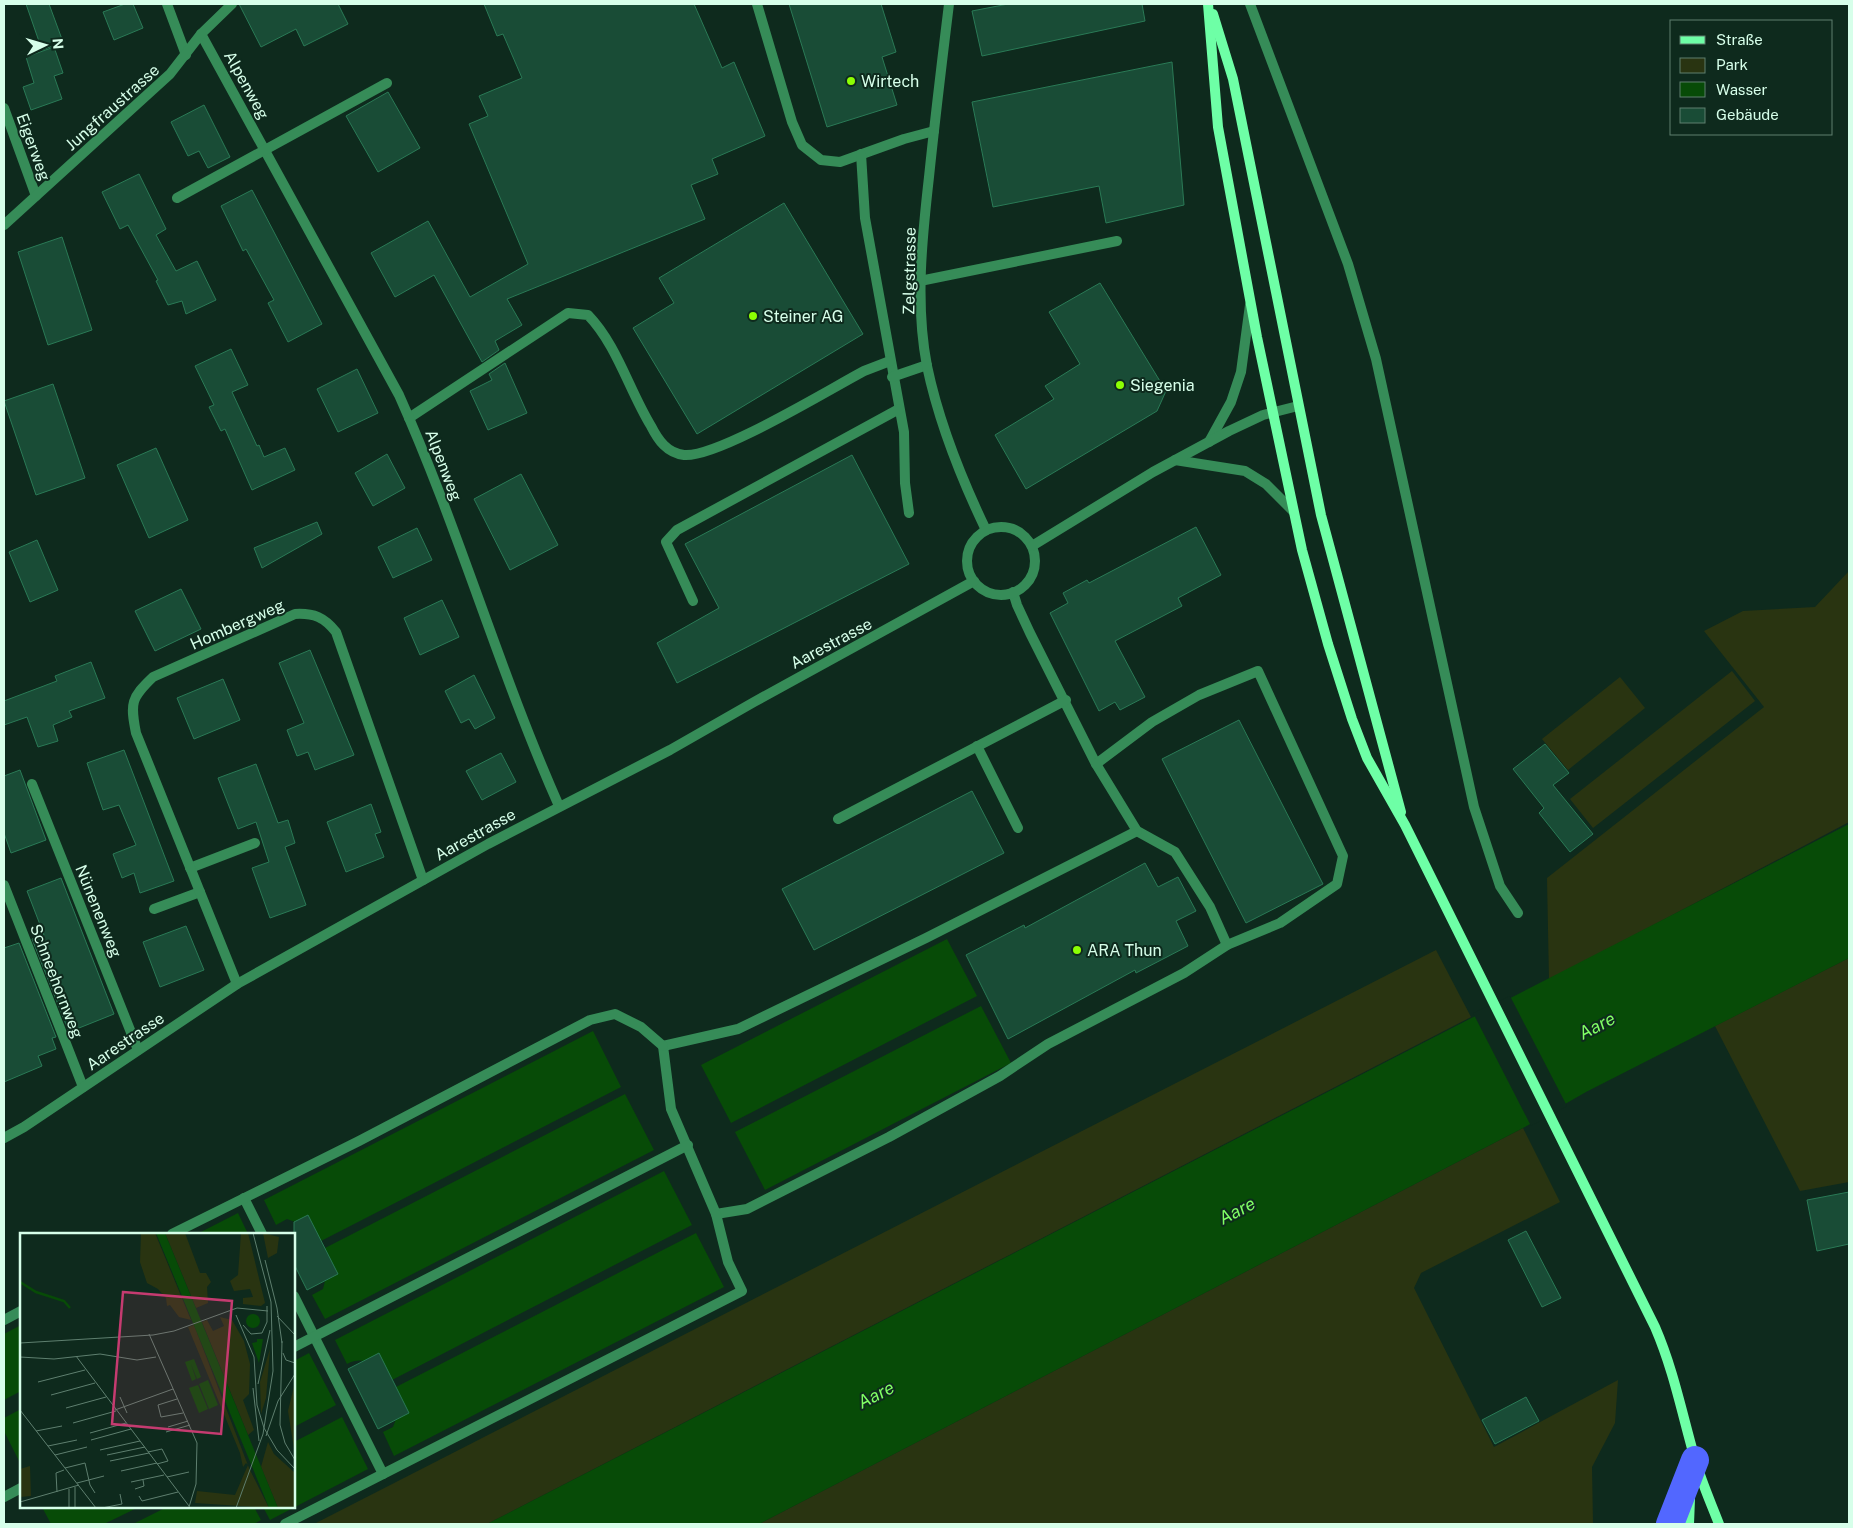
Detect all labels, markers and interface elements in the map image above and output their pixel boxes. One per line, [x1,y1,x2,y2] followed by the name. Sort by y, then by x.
[20,20,70,70] north arrow
[1670,20,1833,135] legend
[1716,31,1763,48] text: Straße
[50,38,66,50] text: N
[220,48,273,123] street label: Alpenweg
[1716,56,1748,73] text: Park
[62,60,163,154] street label: Jungfraustrasse
[861,72,919,91] place label: Wirtech
[845,75,857,87] marker: Wirtech
[1716,81,1768,98] text: Wasser
[1716,106,1779,123] text: Gebäude
[13,111,54,183] street label: Eigerweg
[899,227,920,315] street label: Zelgstrasse
[763,307,844,326] place label: Steiner AG
[747,310,759,322] marker: Steiner AG
[1130,376,1195,395] place label: Siegenia
[1114,379,1126,391] marker: Siegenia
[421,427,466,504] street label: Alpenweg
[187,595,287,654] street label: Hombergweg
[787,614,875,673] street label: Aarestrasse
[432,804,519,864] street label: Aarestrasse
[71,862,126,960] street label: Nünenenweg
[26,921,87,1041] street label: Schneehornweg
[1087,941,1162,960] place label: ARA Thun
[1071,944,1083,956] marker: ARA Thun
[1575,1007,1619,1044] water label: Aare
[83,1009,168,1074] street label: Aarestrasse
[1215,1192,1259,1229] water label: Aare
[20,1233,295,1508] inset map
[854,1376,898,1413] water label: Aare

